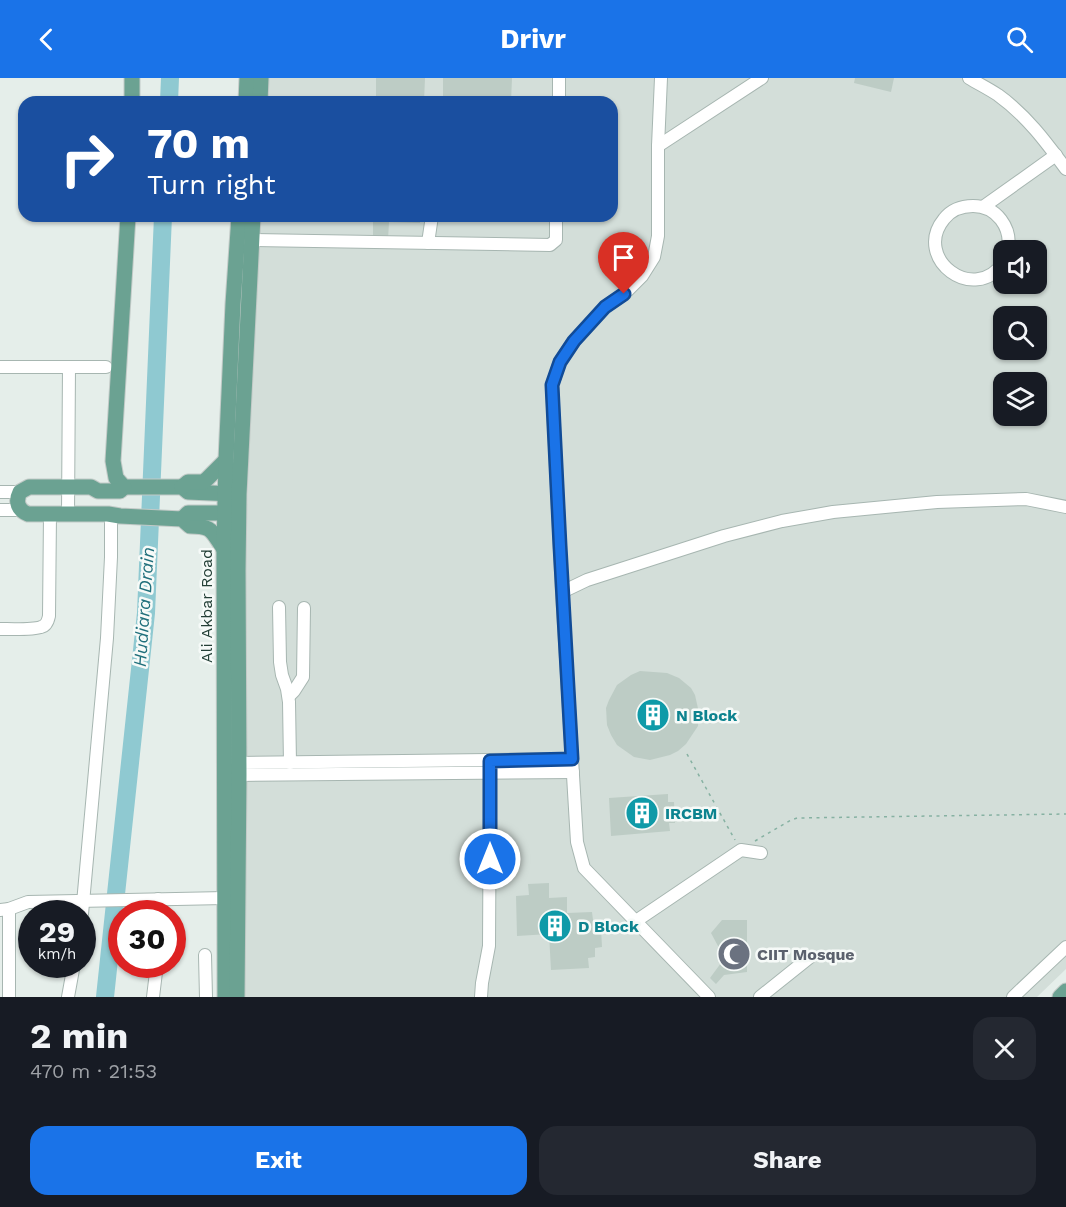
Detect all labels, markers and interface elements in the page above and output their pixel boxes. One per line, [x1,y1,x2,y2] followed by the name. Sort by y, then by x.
[30,23,63,56] icon: back
[500,23,566,55] text: Drivr
[1003,23,1036,56] icon: search
[147,119,250,168] text: 70 m
[48,120,126,198] icon: right
[147,169,276,201] text: Turn right
[598,232,649,294] pin
[993,240,1047,426] map controls
[993,240,1047,294] button: sound
[607,241,640,274] icon: arrive
[993,306,1047,360] button: search
[993,372,1047,426] button: layers
[129,546,158,668] water label: Hudiara Drain
[197,549,216,663] street label: Ali Akbar Road
[635,697,671,733] building icon: N Block
[676,706,737,725] place label: N Block
[624,795,660,831] building icon: IRCBM
[665,804,717,823] place label: IRCBM
[458,827,522,891] position arrow
[108,900,186,978] speed limit sign: 30
[537,908,573,944] building icon: D Block
[39,914,75,949] text: 29
[578,917,639,936] place label: D Block
[716,936,752,972] mosque icon: CIIT Mosque
[38,945,76,963] text: km/h
[757,945,855,964] place label: CIIT Mosque
[30,1015,128,1057] text: 2 min
[973,1017,1036,1080] button: close
[30,1059,157,1083] text: 470 m · 21:53
[30,1126,527,1195] button: Exit
[539,1126,1036,1195] button: Share

